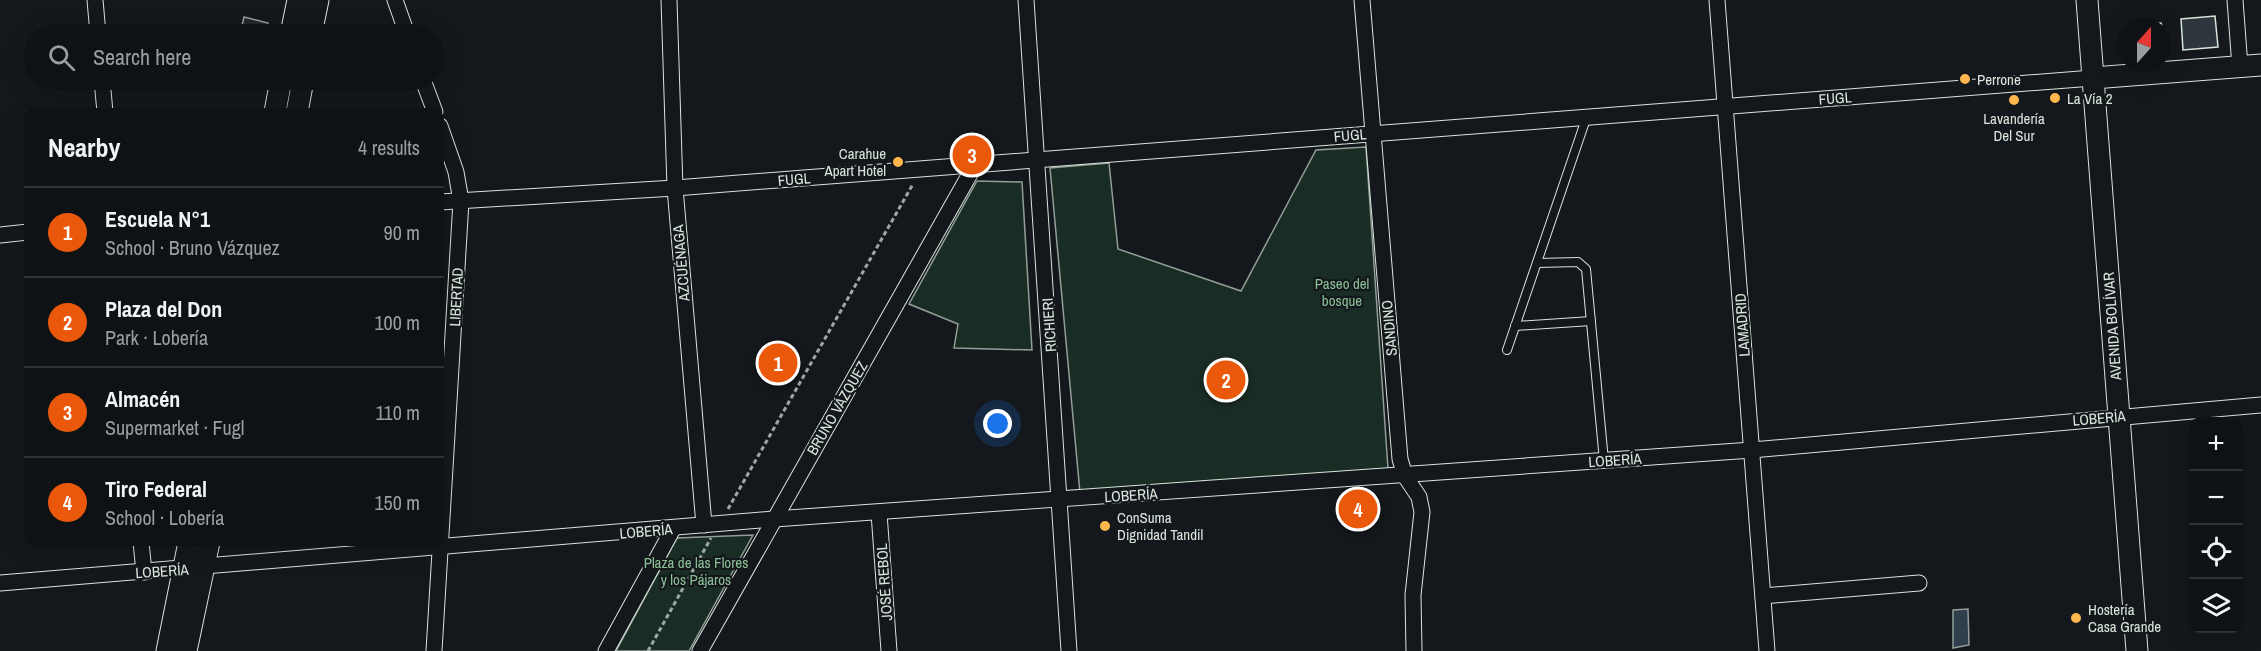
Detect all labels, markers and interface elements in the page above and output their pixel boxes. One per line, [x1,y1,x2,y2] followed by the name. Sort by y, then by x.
[2117,18,2171,72] north arrow
[24,24,444,90] search box
[45,41,78,74] icon: search
[93,42,191,72] text: Search here
[1977,69,2021,90] place label: Perrone
[1958,72,1972,86] marker: Perrone
[1818,86,1852,110] street label: FUGL
[2067,88,2113,109] place label: La Vía 2
[2048,91,2062,105] marker: La Vía 2
[2007,93,2021,107] marker: Lavandería Del Sur
[1983,108,2045,146] place label: Lavandería Del Sur
[1333,123,1367,147] street label: FUGL
[48,130,120,165] text: Nearby
[952,132,992,178] pin: 3
[358,134,420,161] text: 4 results
[823,143,886,181] place label: Carahue Apart Hotel
[891,155,905,169] marker: Carahue Apart Hotel
[777,167,811,191] street label: FUGL
[105,204,210,234] text: Escuela N°1
[63,219,72,246] text: 1
[384,219,420,246] text: 90 m
[667,223,695,303] street label: AZCUÉNAGA
[105,234,280,261] text: School · Bruno Vázquez
[444,267,468,327] street label: LIBERTAD
[2098,271,2126,382] street label: AVENIDA BOLÍVAR
[1315,273,1369,311] park label: Paseo del bosque
[1729,292,1755,357] street label: LAMADRID
[105,294,222,324] text: Plaza del Don
[1037,297,1061,353] street label: RICHIERI
[1376,299,1402,357] street label: SANDINO
[63,309,72,336] text: 2
[374,309,420,336] text: 100 m
[105,324,208,351] text: Park · Lobería
[758,340,798,386] pin: 1
[802,357,873,459] street label: BRUNO VÁZQUEZ
[1206,358,1246,403] pin: 2
[105,384,180,414] text: Almacén
[63,399,72,426] text: 3
[376,399,420,426] text: 110 m
[2072,405,2127,431] street label: LOBERÍA
[983,409,1012,438] your location
[105,414,244,441] text: Supermarket · Fugl
[2189,417,2243,633] map controls
[2189,417,2243,471] button: +
[1588,448,1643,472] street label: LOBERÍA
[2189,471,2243,525] button: −
[105,474,207,504] text: Tiro Federal
[1104,483,1159,507] street label: LOBERÍA
[1338,486,1378,532] pin: 4
[63,489,72,516] text: 4
[374,489,420,516] text: 150 m
[105,504,224,531] text: School · Lobería
[1117,507,1203,545] place label: ConSuma Dignidad Tandil
[619,518,674,544] street label: LOBERÍA
[1098,519,1112,533] marker: ConSuma Dignidad Tandil
[2189,525,2243,579] button: locate
[871,543,897,621] street label: JOSÉ REBOL
[644,552,748,590] park label: Plaza de las Flores y los Pájaros
[135,559,190,583] street label: LOBERÍA
[2189,579,2243,633] button: layers
[2088,599,2161,637] place label: Hostería Casa Grande
[2069,611,2083,625] marker: Hostería Casa Grande

